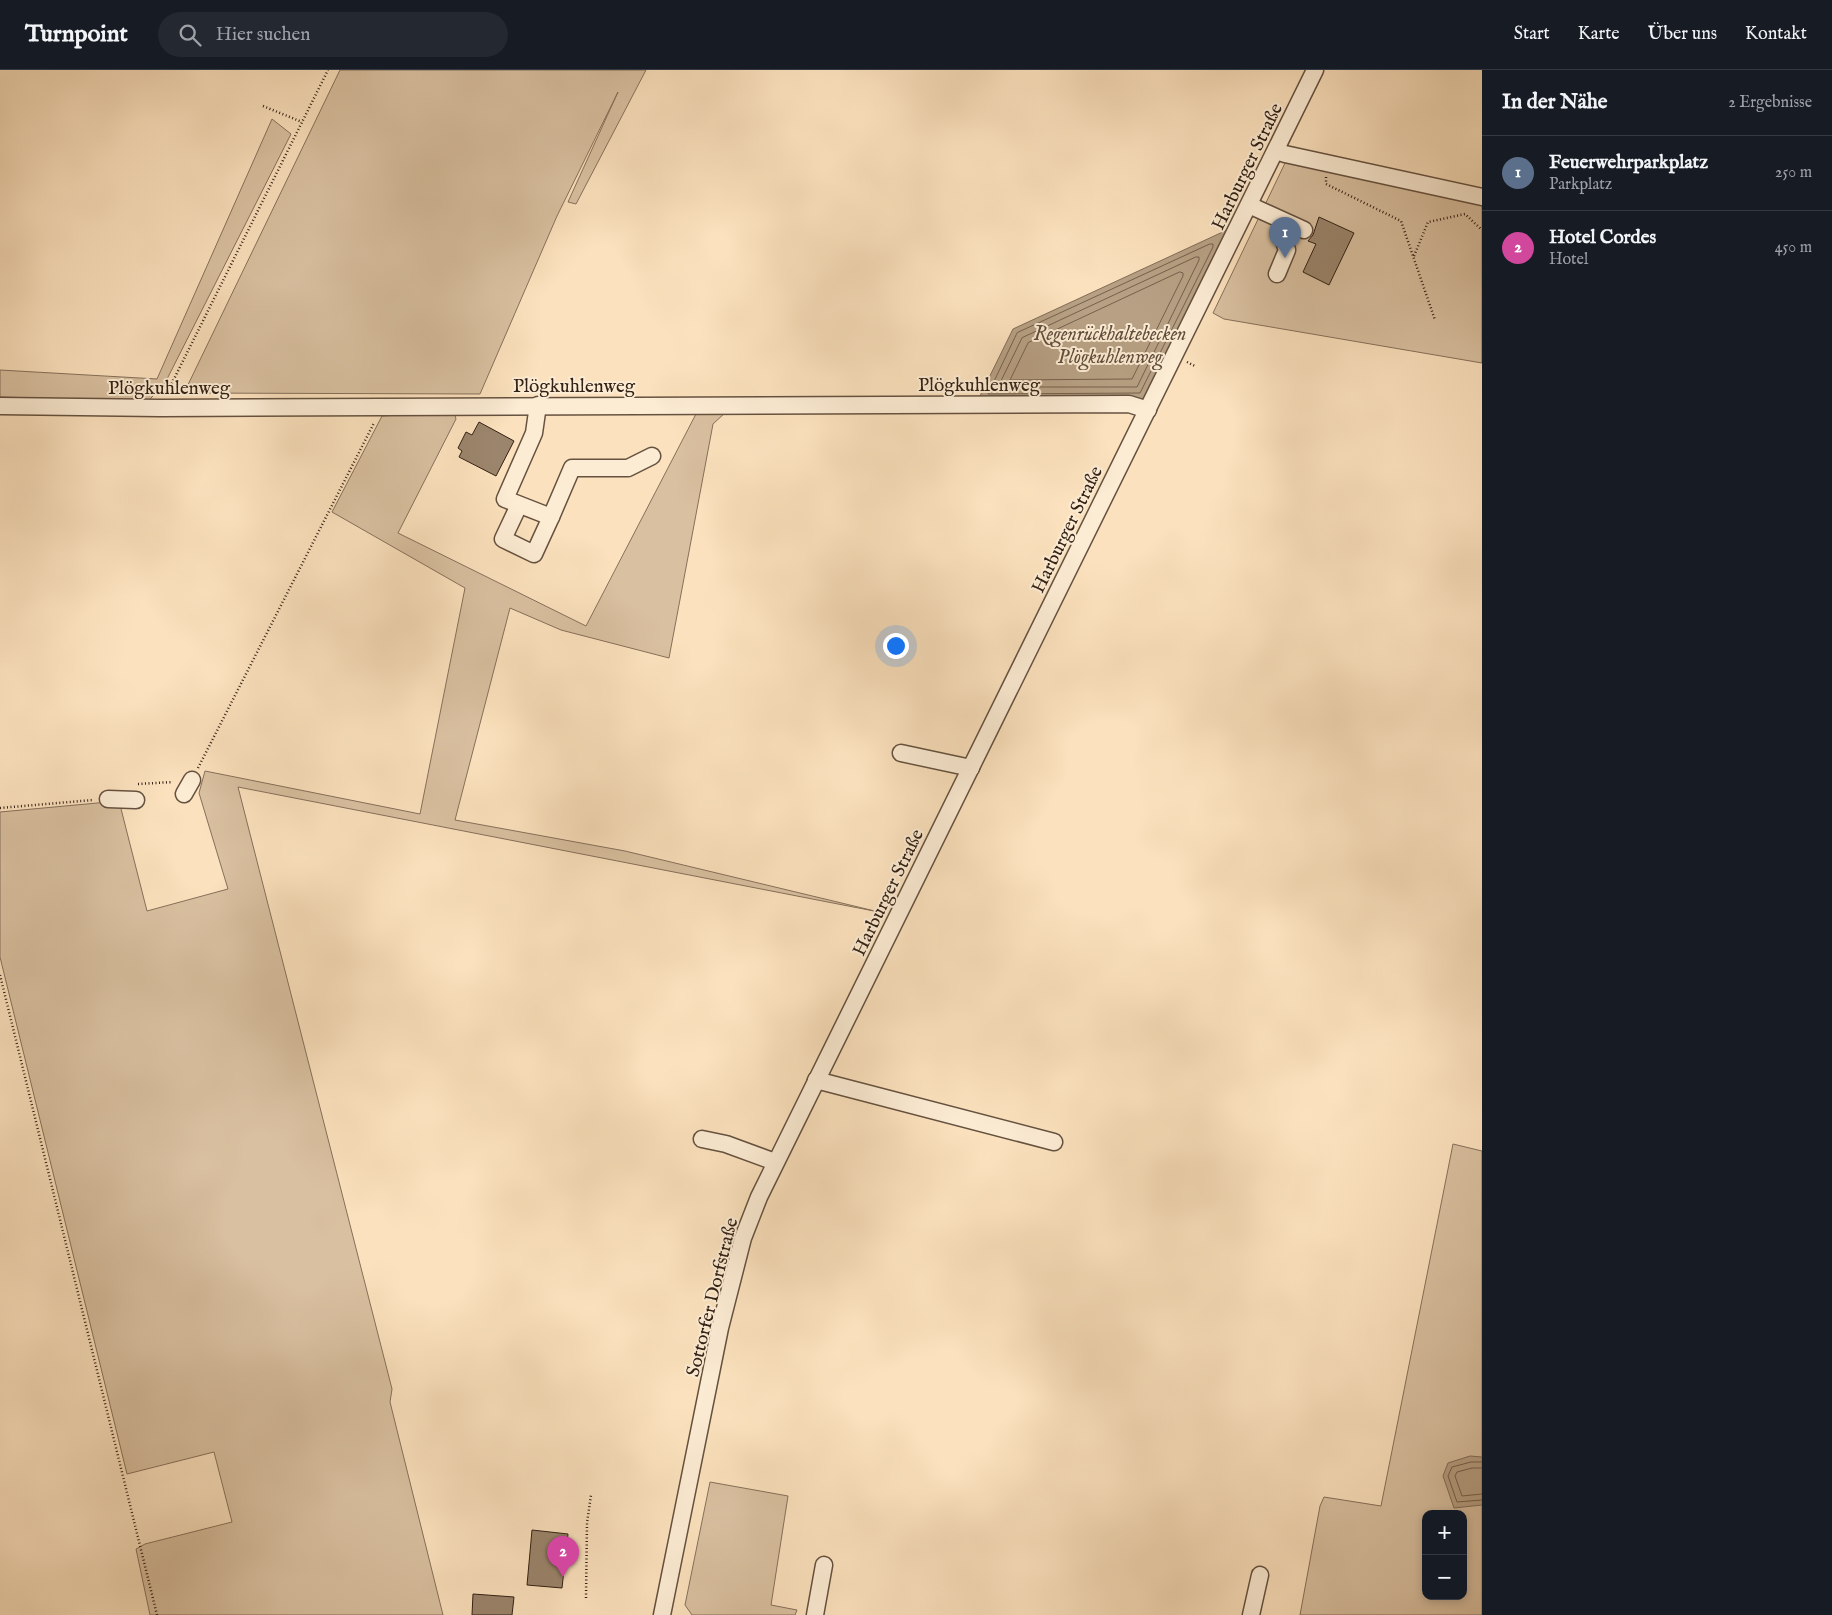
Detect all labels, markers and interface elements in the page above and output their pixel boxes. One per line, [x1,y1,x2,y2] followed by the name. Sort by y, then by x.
[158,12,508,57] search box
[25,19,128,50] text: Turnpoint
[176,21,204,49] icon: search
[216,23,310,47] text: Hier suchen
[1514,23,1550,46] text: Start
[1578,23,1620,46] text: Karte
[1648,23,1717,46] text: Über uns
[1745,23,1807,46] text: Kontakt
[1502,89,1608,116] text: In der Nähe
[1728,93,1812,113] text: 2 Ergebnisse
[1207,99,1289,234] street label: Harburger Straße
[1549,151,1708,175] text: Feuerwehrparkplatz
[1515,163,1521,183] text: 1
[1775,163,1812,183] text: 250 m
[1549,175,1612,195] text: Parkplatz
[1269,217,1301,258] pin: 1
[1549,226,1656,250] text: Hotel Cordes
[1514,238,1522,258] text: 2
[1775,238,1812,258] text: 450 m
[1549,250,1588,270] text: Hotel
[1034,322,1186,371] water label: Regenrückhaltebecken Plögkuhlenweg
[918,374,1041,398] street label: Plögkuhlenweg
[513,375,636,399] street label: Plögkuhlenweg
[108,377,231,401] street label: Plögkuhlenweg
[1027,462,1109,597] street label: Harburger Straße
[883,633,909,659] your location
[848,825,930,960] street label: Harburger Straße
[682,1215,744,1379] street label: Sottorfer Dorfstraße
[1422,1510,1467,1600] map controls
[1422,1510,1467,1555] button: +
[547,1536,579,1577] pin: 2
[1422,1555,1467,1600] button: −

